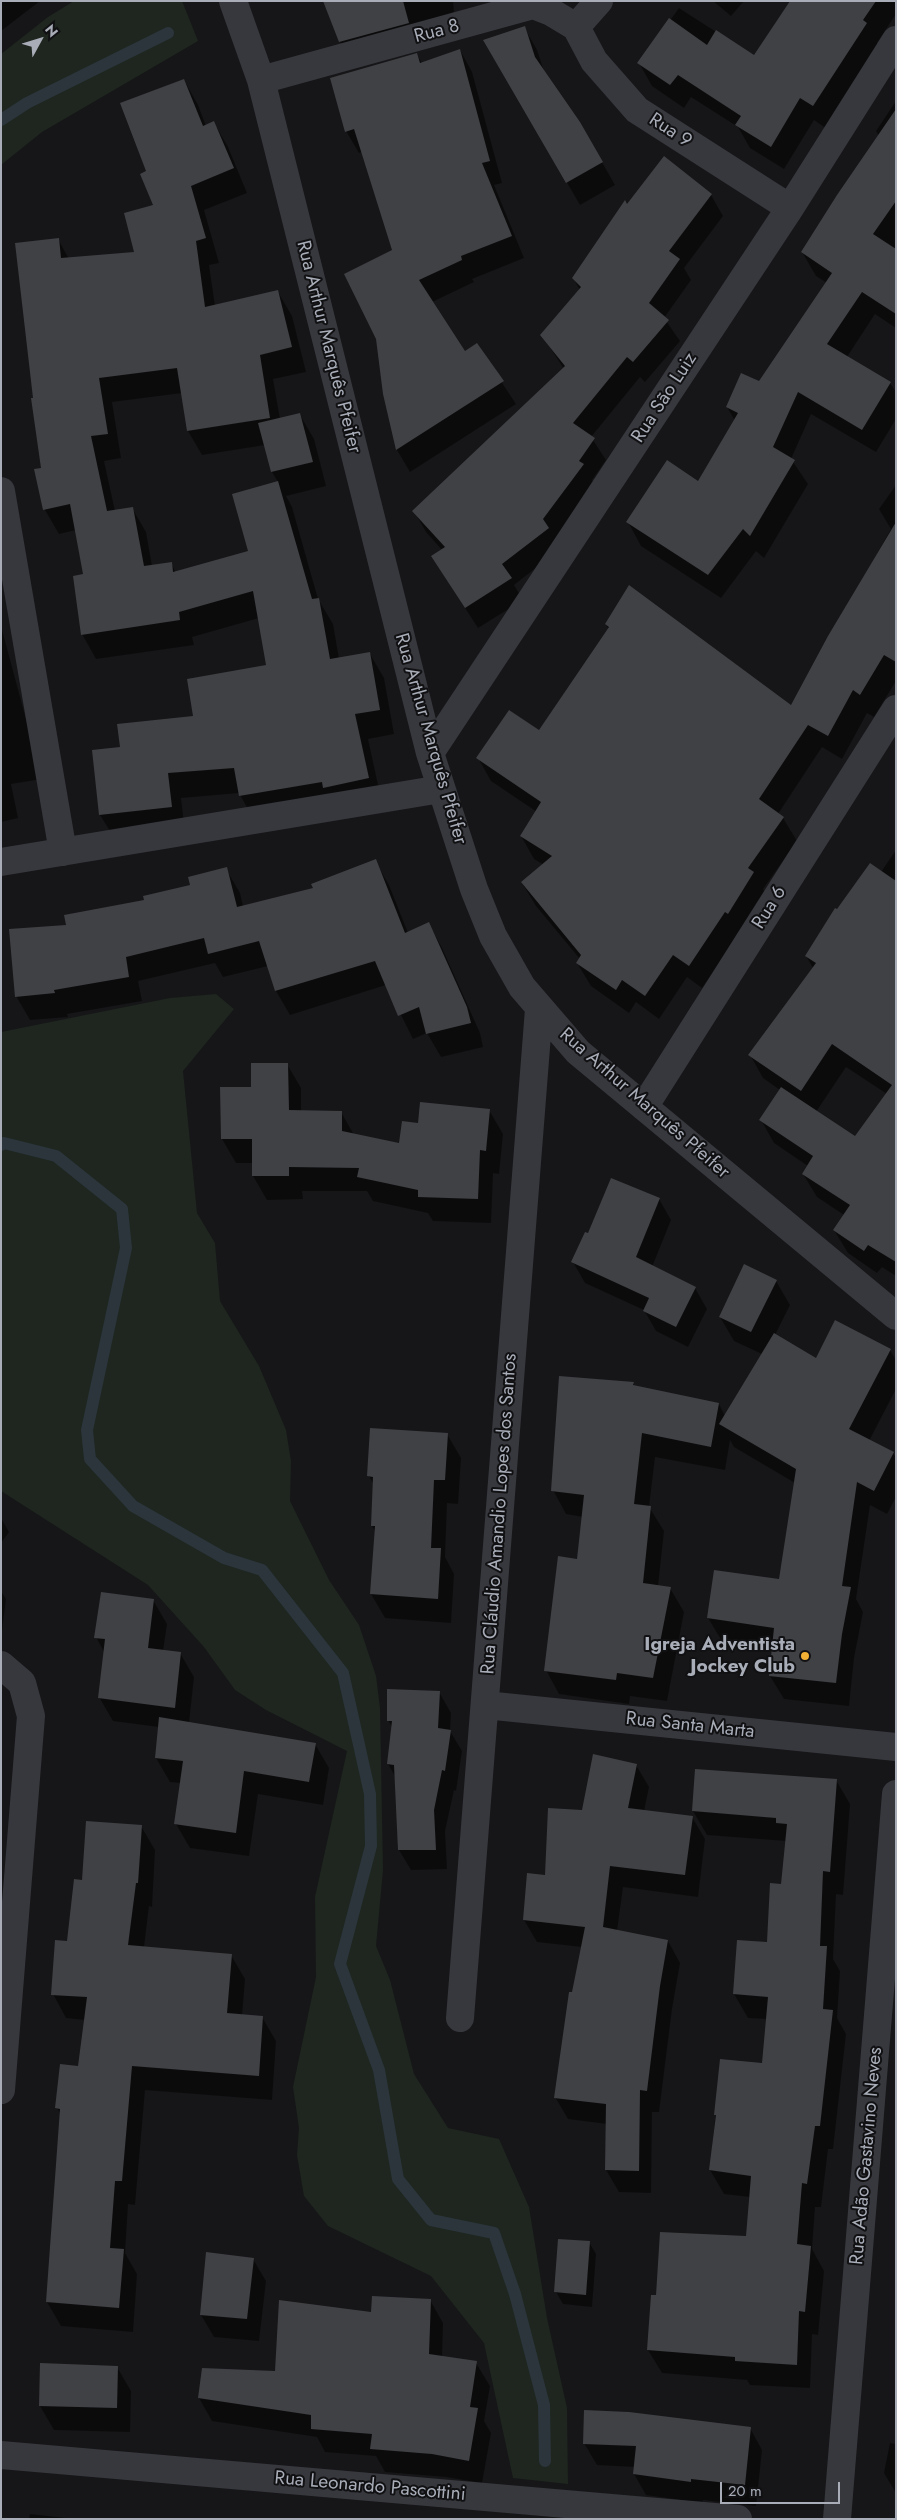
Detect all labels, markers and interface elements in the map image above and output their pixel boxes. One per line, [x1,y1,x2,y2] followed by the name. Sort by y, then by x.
[15,15,65,65] north arrow
[412,15,462,49] street label: Rua 8
[40,20,63,41] text: N
[644,109,696,153] street label: Rua 9
[291,238,365,456] street label: Rua Arthur Marquês Pfeifer
[627,349,703,447] street label: Rua São Luiz
[389,631,471,847] street label: Rua Arthur Marquês Pfeifer
[748,882,792,934] street label: Rua 6
[554,1024,734,1184] street label: Rua Arthur Marquês Pfeifer
[477,1353,523,1675] street label: Rua Cláudio Amandio Lopes dos Santos
[644,1634,795,1678] place label: Igreja Adventista Jockey Club
[799,1650,811,1662] marker: Igreja Adventista Jockey Club
[625,1708,755,1744] street label: Rua Santa Marta
[846,2046,888,2266] street label: Rua Adão Gastavino Neves
[273,2467,467,2507] street label: Rua Leonardo Pascottini
[722,2472,842,2504] scale bar
[728,2480,762,2502] text: 20 m

